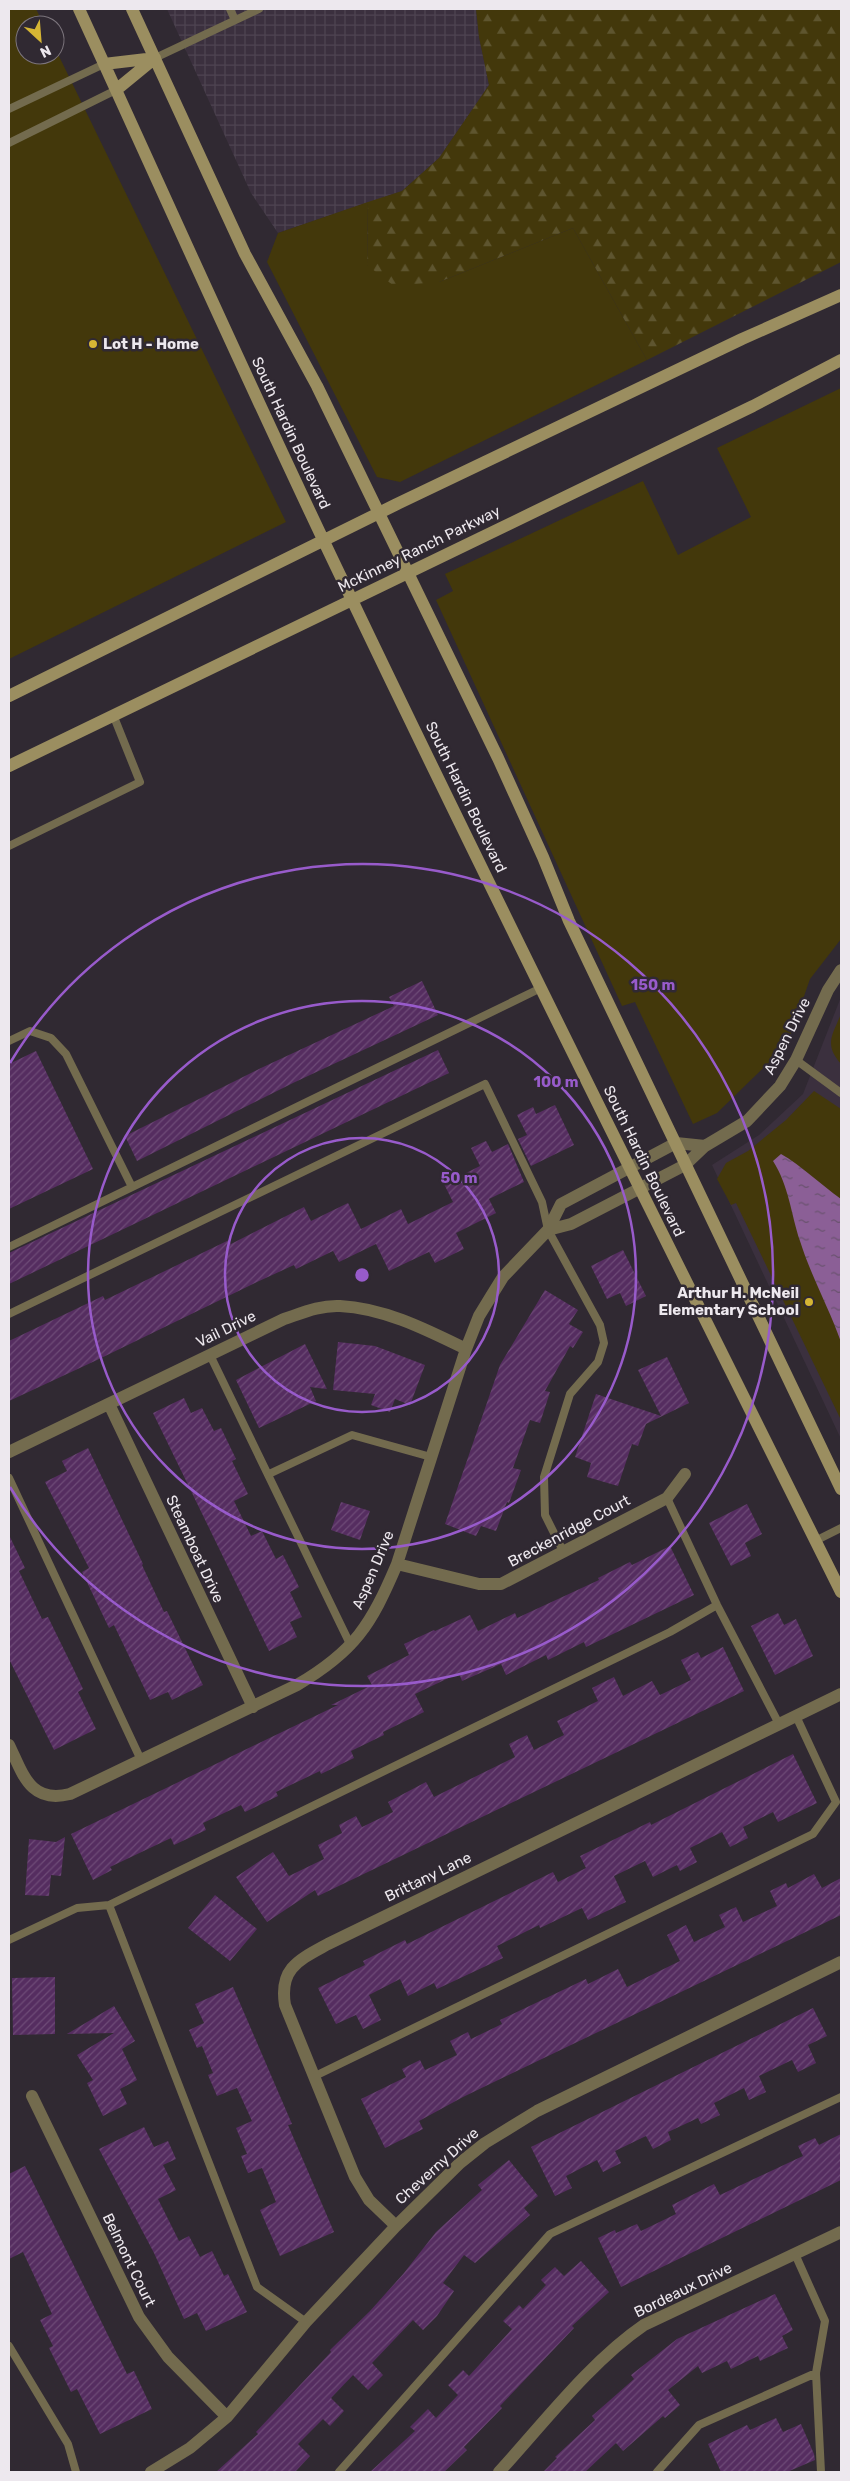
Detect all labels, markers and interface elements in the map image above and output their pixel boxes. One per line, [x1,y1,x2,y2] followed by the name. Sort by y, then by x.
[15,15,65,65] north arrow
[37,41,54,61] text: N
[103,335,199,353] place label: Lot H - Home
[87,338,99,350] marker: Lot H - Home
[248,354,334,512] street label: South Hardin Boulevard
[335,502,503,596] street label: McKinney Ranch Parkway
[422,719,510,875] street label: South Hardin Boulevard
[631,976,675,994] text: 150 m
[760,995,814,1077] street label: Aspen Drive
[534,1073,578,1091] text: 100 m
[600,1083,688,1239] street label: South Hardin Boulevard
[441,1169,477,1187] text: 50 m
[353,1266,371,1284] centre of rings
[658,1284,799,1319] place label: Arthur H. McNeil Elementary School
[803,1296,815,1308] marker: Arthur H. McNeil Elementary School
[193,1307,259,1351] street label: Vail Drive
[505,1491,633,1571] street label: Breckenridge Court
[162,1492,228,1606] street label: Steamboat Drive
[348,1528,398,1612] street label: Aspen Drive
[382,1848,474,1906] street label: Brittany Lane
[392,2124,482,2208] street label: Cheverny Drive
[99,2210,159,2310] street label: Belmont Court
[631,2259,735,2321] street label: Bordeaux Drive

